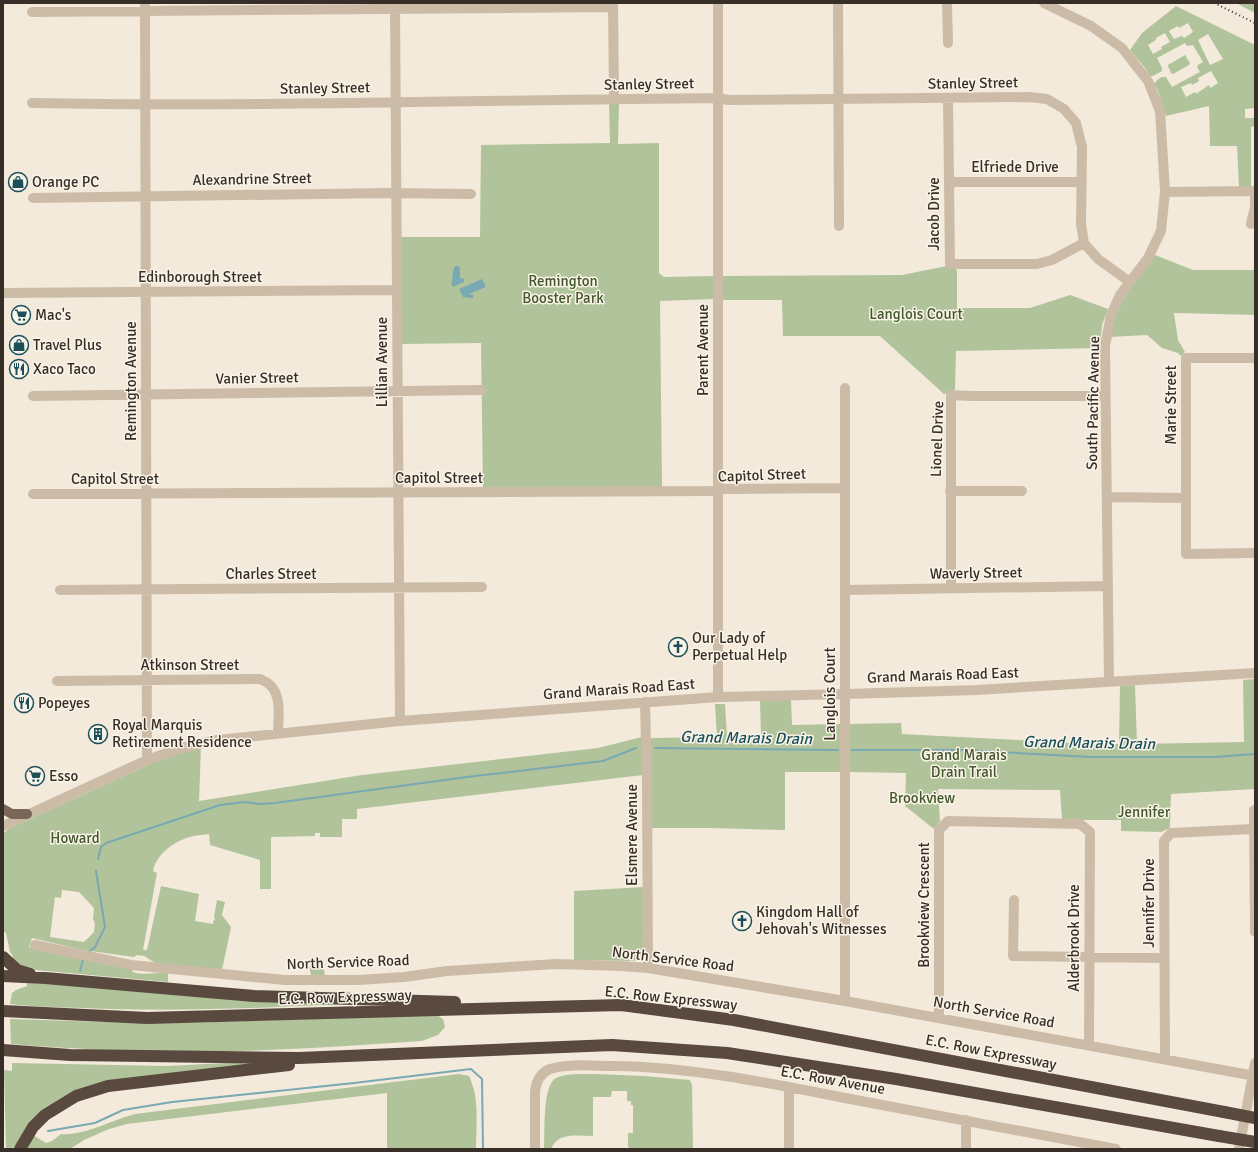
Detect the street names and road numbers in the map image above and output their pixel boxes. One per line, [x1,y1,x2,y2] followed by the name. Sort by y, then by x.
[928,73,1018,93] street label: Stanley Street
[604,74,694,94] street label: Stanley Street
[280,78,370,98] street label: Stanley Street
[971,158,1059,176] street label: Elfriede Drive
[192,169,312,189] street label: Alexandrine Street
[925,177,943,251] street label: Jacob Drive
[138,268,262,286] street label: Edinborough Street
[694,304,712,396] street label: Parent Avenue
[373,317,391,407] street label: Lillian Avenue
[122,321,140,441] street label: Remington Avenue
[1083,336,1103,470] street label: South Pacific Avenue
[1162,365,1180,445] street label: Marie Street
[215,368,299,388] street label: Vanier Street
[927,401,947,477] street label: Lionel Drive
[718,464,806,486] street label: Capitol Street
[395,469,483,487] street label: Capitol Street
[71,470,159,488] street label: Capitol Street
[929,563,1023,583] street label: Waverly Street
[225,565,317,583] street label: Charles Street
[821,647,839,741] street label: Langlois Court
[141,656,239,674] street label: Atkinson Street
[867,663,1019,687] street label: Grand Marais Road East
[543,675,695,703] street label: Grand Marais Road East
[623,784,641,886] street label: Elsmere Avenue
[915,842,933,968] street label: Brookview Crescent
[1140,858,1158,948] street label: Jennifer Drive
[1065,884,1083,992] street label: Alderbrook Drive
[611,943,735,975] street label: North Service Road
[286,951,410,973] street label: North Service Road
[604,982,738,1014] street label: E.C. Row Expressway
[278,986,412,1008] street label: E.C. Row Expressway
[932,992,1056,1032] street label: North Service Road
[924,1030,1058,1074] street label: E.C. Row Expressway
[779,1062,887,1098] street label: E.C. Row Avenue

